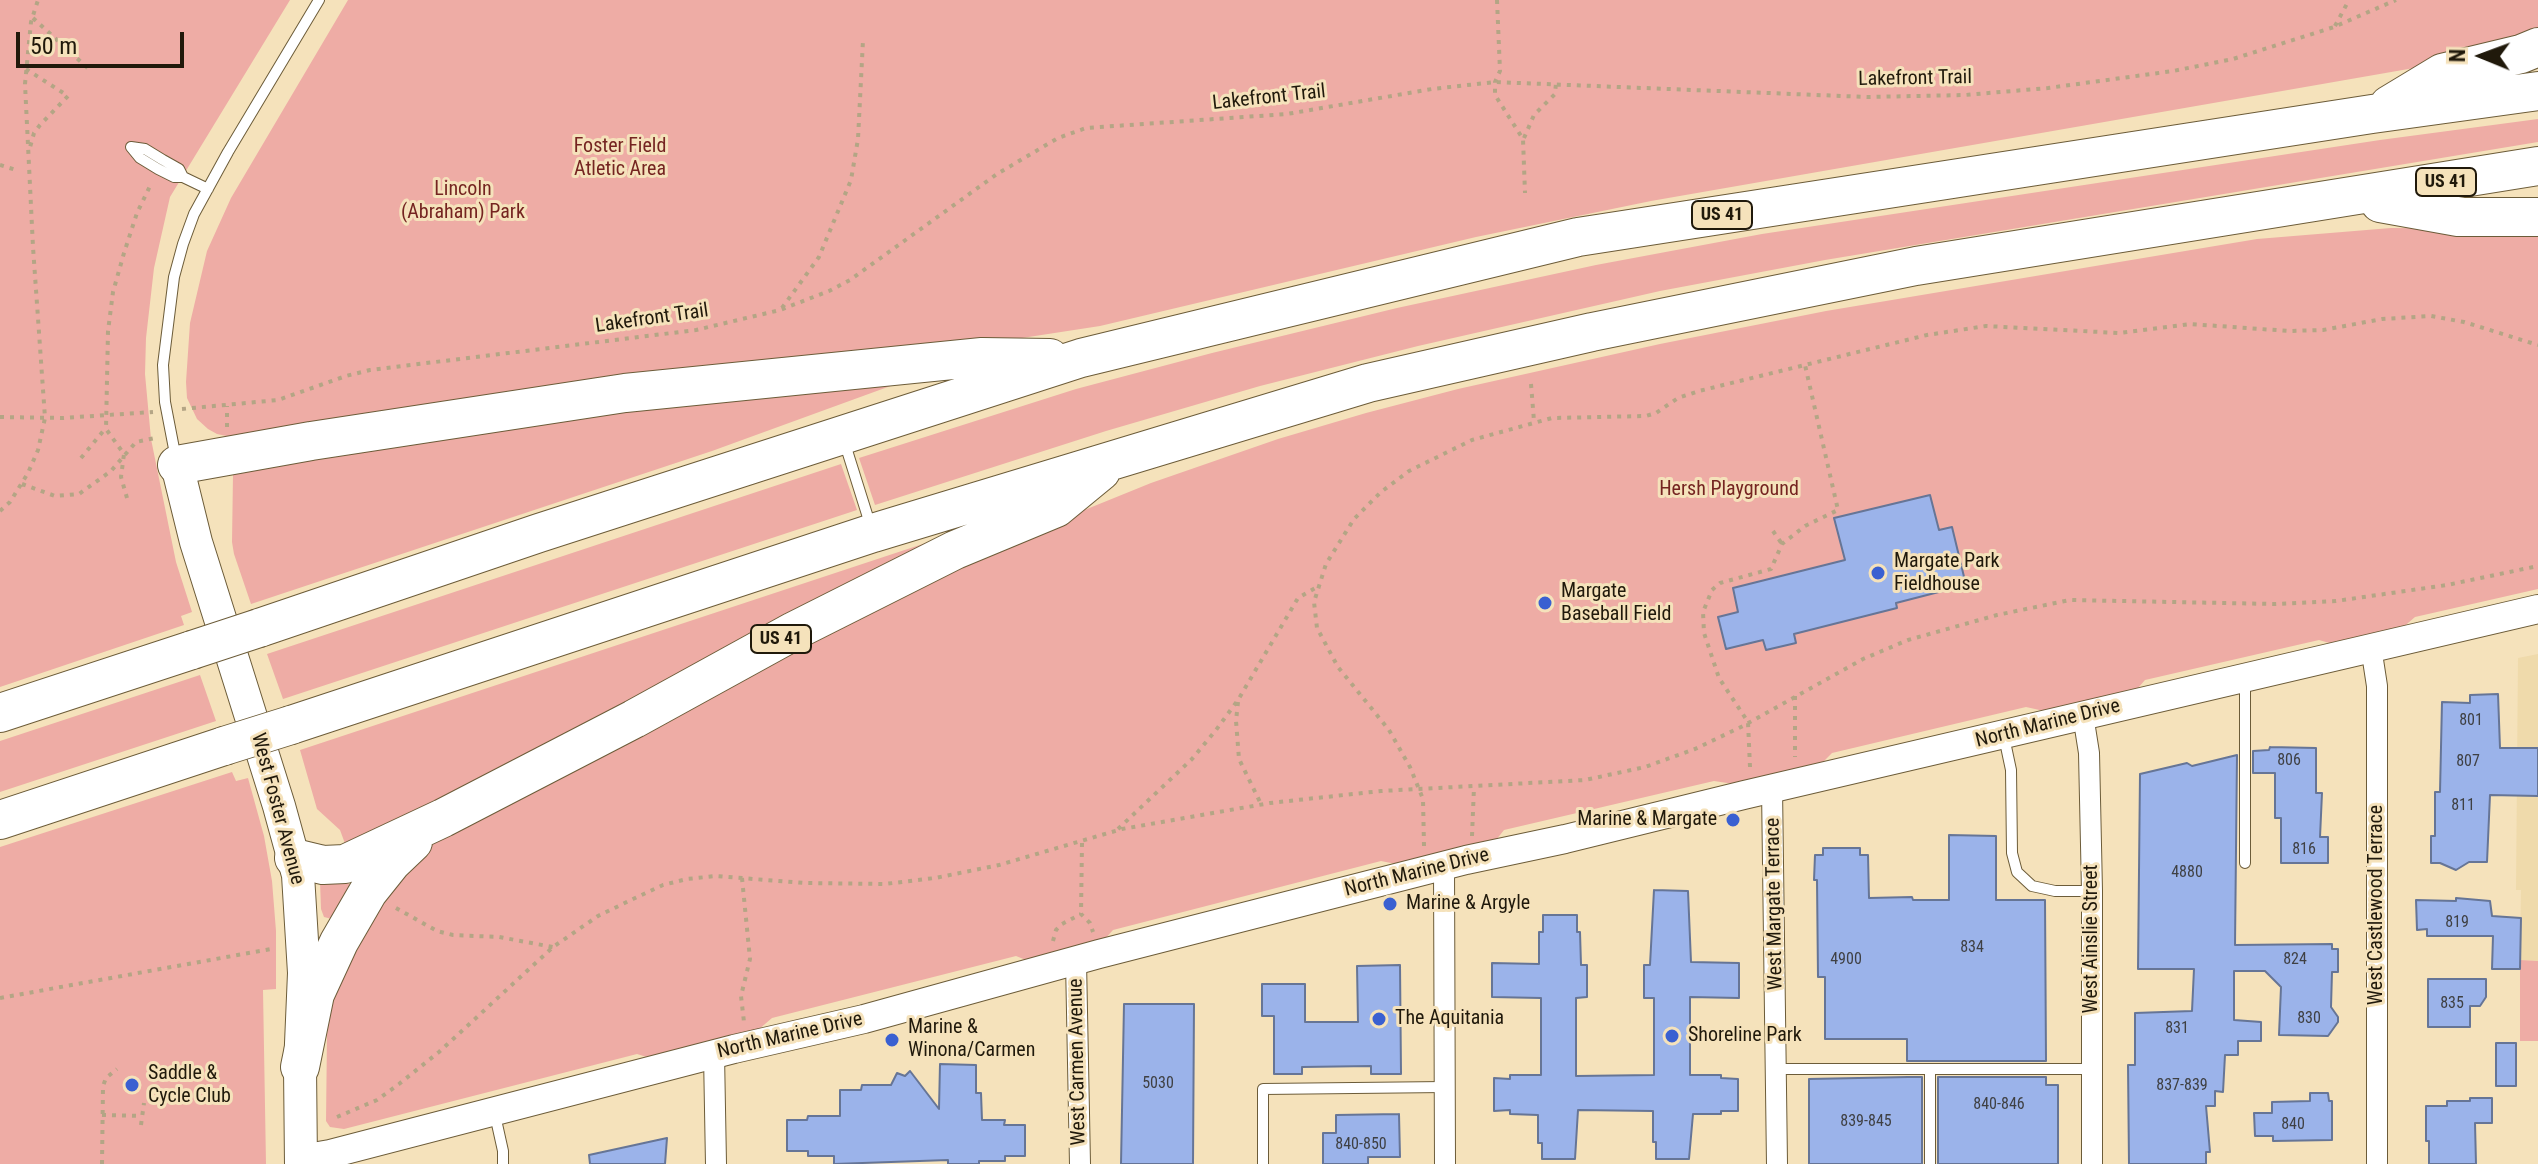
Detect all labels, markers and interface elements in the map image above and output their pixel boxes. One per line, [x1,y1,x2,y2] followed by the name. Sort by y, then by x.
[20,16,188,66] scale bar
[2442,16,2522,96] north arrow
[30,32,77,60] text: 50 m
[2445,49,2470,63] text: N
[1858,66,1972,92] street label: Lakefront Trail
[1211,80,1327,116] street label: Lakefront Trail
[574,135,666,182] park label: Foster Field Atletic Area
[2416,168,2476,196] road number: US 41
[401,178,525,225] park label: Lincoln (Abraham) Park
[1692,201,1752,229] road number: US 41
[594,299,710,339] street label: Lakefront Trail
[1659,478,1799,502] park label: Hersh Playground
[1894,550,2000,597] place label: Margate Park Fieldhouse
[1869,564,1887,582] marker: Margate Park Fieldhouse
[1561,580,1671,627] place label: Margate Baseball Field
[1536,594,1554,612] marker: Margate Baseball Field
[751,625,811,653] road number: US 41
[1973,694,2123,754] street label: North Marine Drive
[2459,711,2483,731] house number: 801
[245,731,309,887] street label: West Foster Avenue
[2277,751,2301,771] house number: 806
[2456,752,2480,772] house number: 807
[2451,796,2475,816] house number: 811
[2365,805,2389,1005] street label: West Castlewood Terrace
[1577,808,1717,832] place label: Marine & Margate
[1724,811,1742,829] marker: Marine & Margate
[1761,817,1789,991] street label: West Margate Terrace
[2292,840,2316,860] house number: 816
[1342,843,1492,903] street label: North Marine Drive
[2171,863,2203,883] house number: 4880
[2080,865,2104,1013] street label: West Ainslie Street
[1406,892,1530,916] place label: Marine & Argyle
[1381,895,1399,913] marker: Marine & Argyle
[2445,913,2469,933] house number: 819
[1960,938,1984,958] house number: 834
[1830,950,1862,970] house number: 4900
[2283,950,2307,970] house number: 824
[1065,978,1091,1146] street label: West Carmen Avenue
[2440,994,2464,1014] house number: 835
[1395,1007,1504,1031] place label: The Aquitania
[715,1008,865,1064] street label: North Marine Drive
[2297,1009,2321,1029] house number: 830
[1370,1010,1388,1028] marker: The Aquitania
[908,1016,1035,1063] place label: Marine & Winona/Carmen
[2165,1019,2189,1039] house number: 831
[1688,1024,1802,1048] place label: Shoreline Park
[1663,1027,1681,1045] marker: Shoreline Park
[883,1031,901,1049] marker: Marine & Winona/Carmen
[148,1062,231,1109] place label: Saddle & Cycle Club
[1142,1074,1174,1094] house number: 5030
[123,1076,141,1094] marker: Saddle & Cycle Club
[2156,1076,2208,1096] house number: 837-839
[1973,1095,2025,1115] house number: 840-846
[1840,1112,1892,1132] house number: 839-845
[2281,1115,2305,1135] house number: 840
[1335,1135,1387,1155] house number: 840-850

